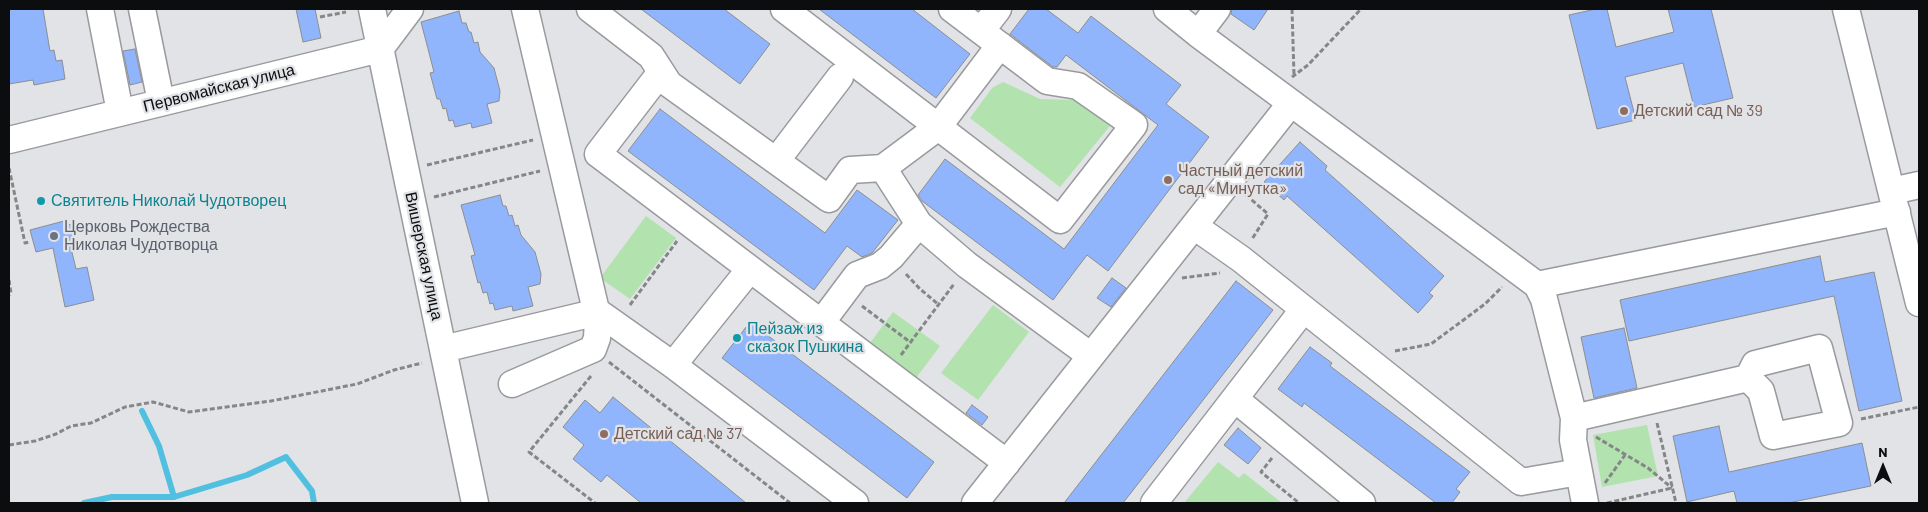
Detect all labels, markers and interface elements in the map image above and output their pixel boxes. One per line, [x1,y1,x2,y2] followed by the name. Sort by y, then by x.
[141,60,297,116] street label: Первомайская улица
[1634,101,1763,121] place label: Детский сад № 39
[1618,105,1630,117] marker: Детский сад № 39
[1178,161,1303,199] place label: Частный детский сад «Минутка»
[1162,174,1174,186] marker: Частный детский сад «Минутка»
[401,190,447,322] street label: Вишерская улица
[51,191,286,211] place label: Святитель Николай Чудотворец
[35,195,47,207] marker: Святитель Николай Чудотворец
[64,217,218,255] place label: Церковь Рождества Николая Чудотворца
[48,230,60,242] marker: Церковь Рождества Николая Чудотворца
[747,319,863,357] place label: Пейзаж из сказок Пушкина
[731,332,743,344] marker: Пейзаж из сказок Пушкина
[614,424,742,444] place label: Детский сад № 37
[598,428,610,440] marker: Детский сад № 37
[1858,442,1908,492] north arrow
[1878,443,1888,460] text: N

